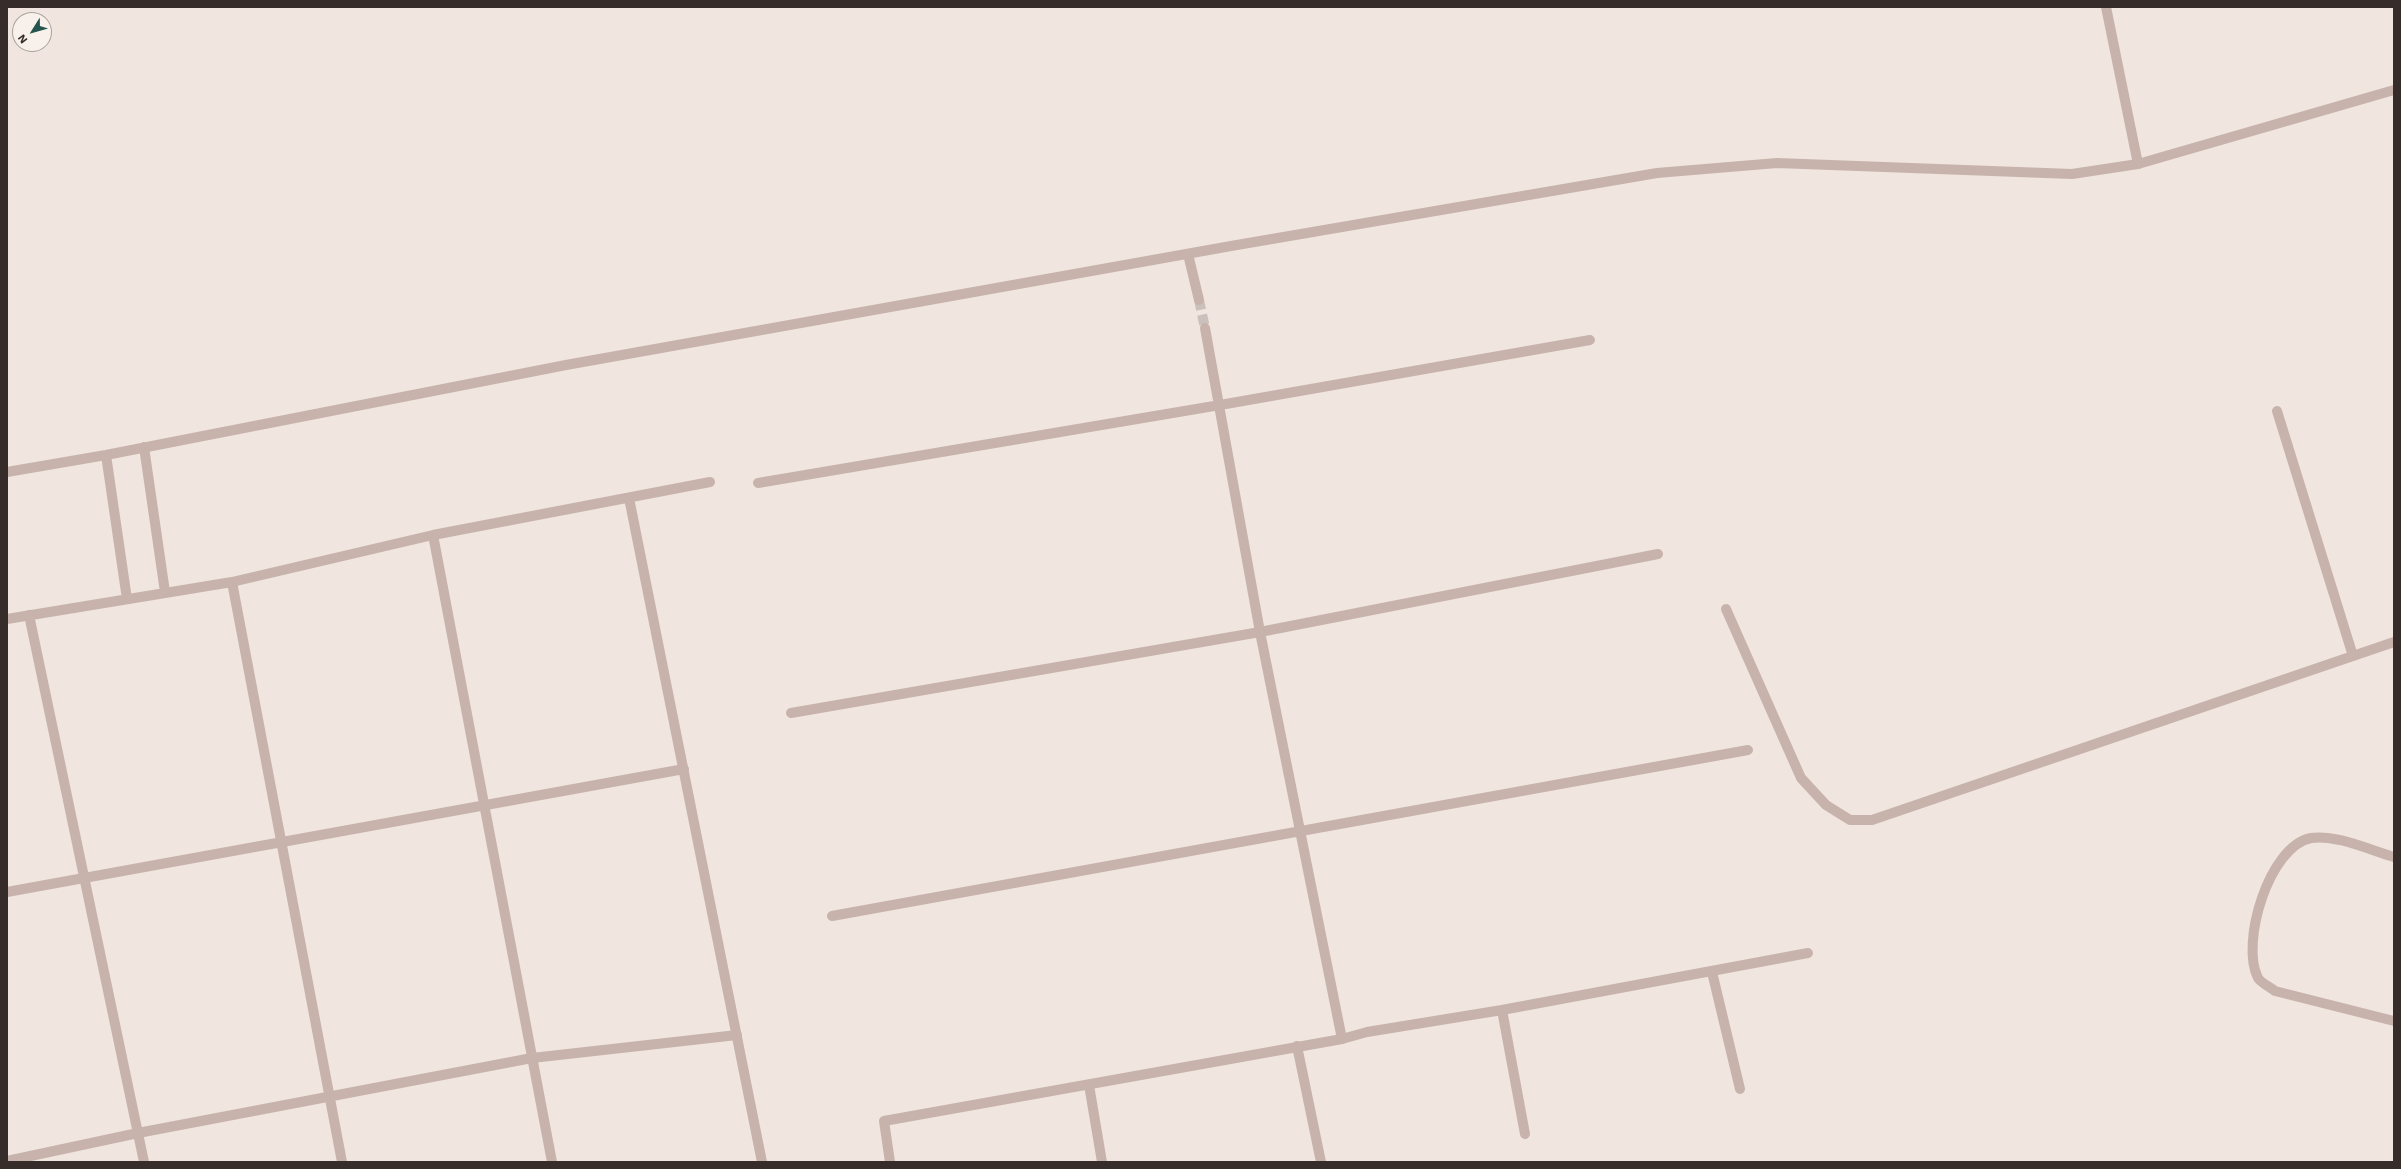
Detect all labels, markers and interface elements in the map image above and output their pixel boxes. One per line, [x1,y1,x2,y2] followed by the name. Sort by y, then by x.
[12,12,52,52] north arrow
[15,32,30,46] text: N

